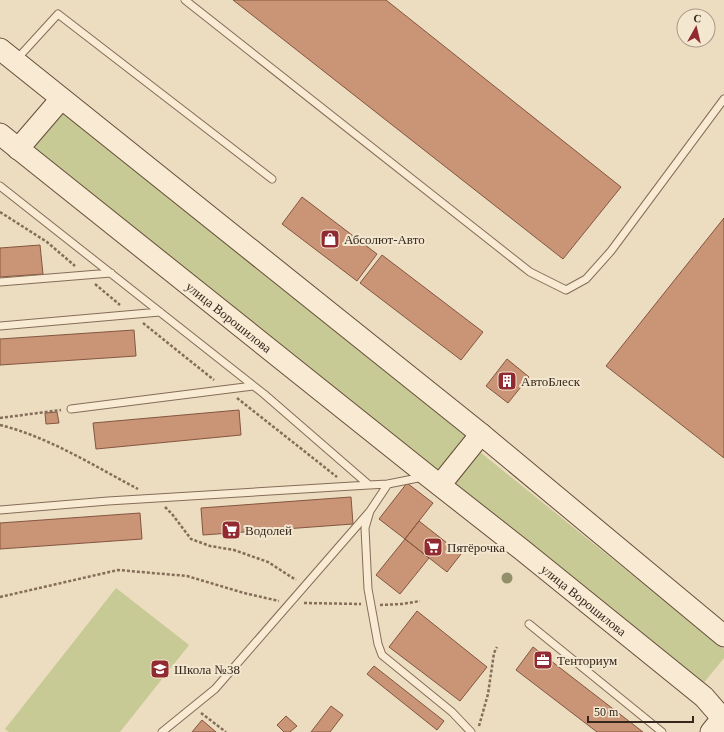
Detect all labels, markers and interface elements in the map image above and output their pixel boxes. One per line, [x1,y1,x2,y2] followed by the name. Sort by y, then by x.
[676,8,716,48] north arrow
[693,12,702,25] text: С
[319,228,341,250] shop icon: Абсолют-Авто
[344,232,425,247] place label: Абсолют-Авто
[183,279,275,356] street label: улица Ворошилова
[496,370,518,392] building icon: АвтоБлеск
[521,374,581,389] place label: АвтоБлеск
[220,519,242,541] supermarket icon: Водолей
[245,523,292,538] place label: Водолей
[422,536,444,558] supermarket icon: Пятёрочка
[447,540,505,555] place label: Пятёрочка
[538,561,629,639] street label: улица Ворошилова
[532,649,554,671] office icon: Тенториум
[557,653,617,668] place label: Тенториум
[149,658,171,680] school or university icon: Школа №38
[174,662,240,677] place label: Школа №38
[588,698,693,724] scale bar
[594,705,619,719] text: 50 m

